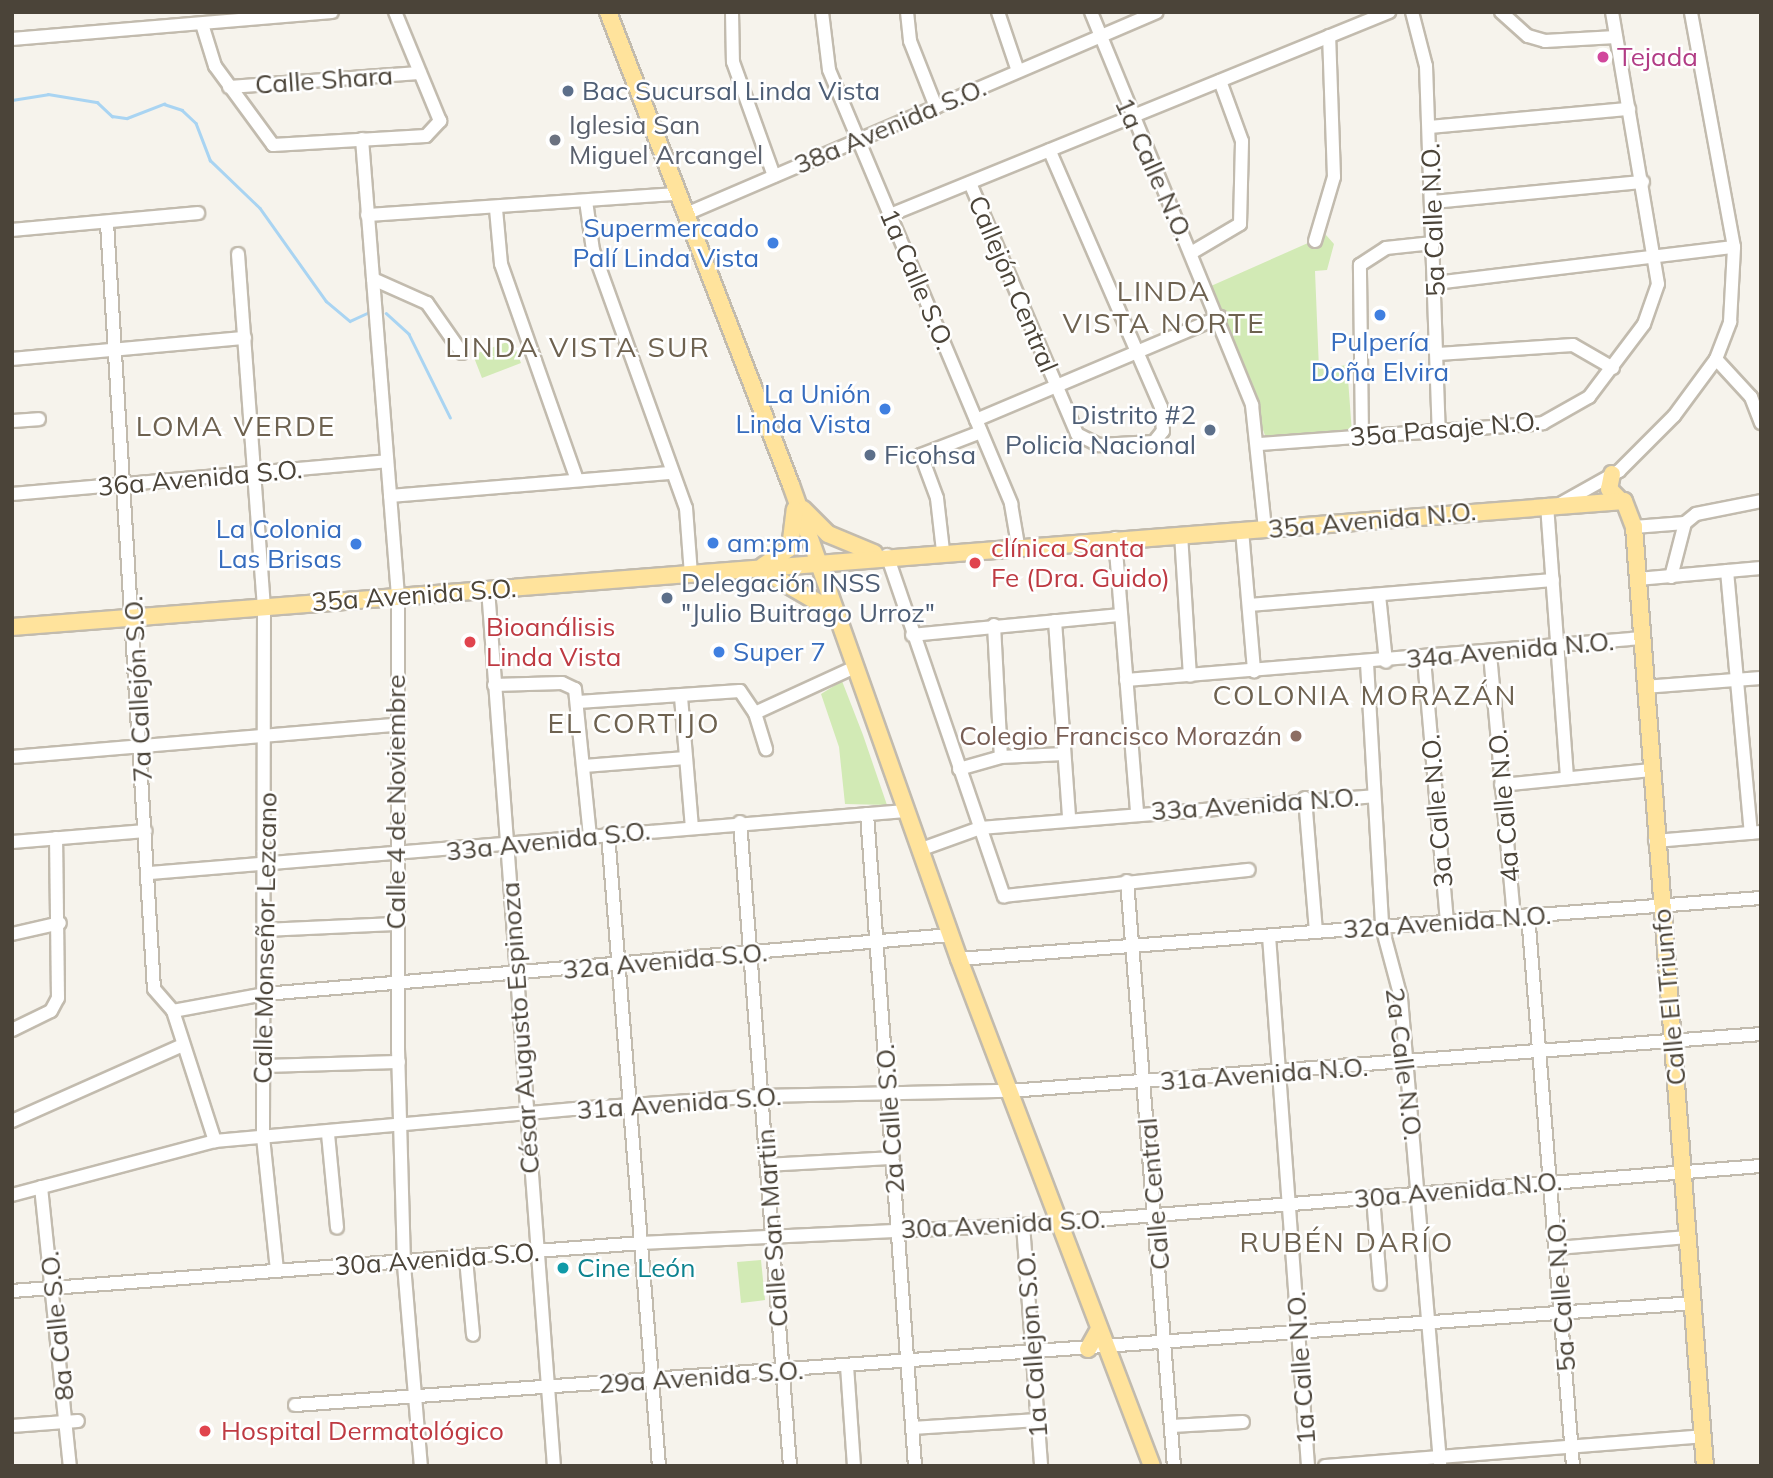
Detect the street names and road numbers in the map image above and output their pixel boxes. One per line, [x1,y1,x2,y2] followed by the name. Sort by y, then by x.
[254,60,394,100] street label: Calle Shara
[789,72,991,180] street label: 38a Avenida S.O.
[1108,92,1200,246] street label: 1a Calle N.O.
[1415,143,1451,297] street label: 5a Calle N.O.
[962,191,1064,377] street label: Callejón Central
[873,204,961,354] street label: 1a Calle S.O.
[1349,405,1541,453] street label: 35a Pasaje N.O.
[96,454,304,502] street label: 36a Avenida S.O.
[1267,495,1477,545] street label: 35a Avenida N.O.
[311,572,517,618] street label: 35a Avenida S.O.
[118,595,158,783] street label: 7a Callejón S.O.
[1405,625,1615,675] street label: 34a Avenida N.O.
[380,674,412,930] street label: Calle 4 de Noviembre
[1482,728,1526,884] street label: 4a Calle N.O.
[1415,733,1459,889] street label: 3a Calle N.O.
[1150,781,1360,827] street label: 33a Avenida N.O.
[247,792,283,1084] street label: Calle Monseñor Lezcano
[444,815,652,867] street label: 33a Avenida S.O.
[494,881,546,1175] street label: César Augusto Espinoza
[1342,899,1552,945] street label: 32a Avenida N.O.
[1646,907,1692,1087] street label: Calle El Triunfo
[561,937,769,985] street label: 32a Avenida S.O.
[1379,986,1429,1142] street label: 2a Calle N.O.
[869,1043,911,1195] street label: 2a Calle S.O.
[1159,1051,1369,1097] street label: 31a Avenida N.O.
[576,1080,782,1126] street label: 31a Avenida S.O.
[1132,1117,1176,1271] street label: Calle Central
[750,1128,794,1328] street label: Calle San Martin
[1353,1165,1563,1215] street label: 30a Avenida N.O.
[900,1203,1106,1245] street label: 30a Avenida S.O.
[1540,1217,1582,1373] street label: 5a Calle N.O.
[334,1236,540,1282] street label: 30a Avenida S.O.
[34,1250,80,1402] street label: 8a Calle S.O.
[1010,1251,1054,1439] street label: 1a Callejon S.O.
[1280,1290,1322,1446] street label: 1a Calle N.O.
[598,1354,804,1400] street label: 29a Avenida S.O.

